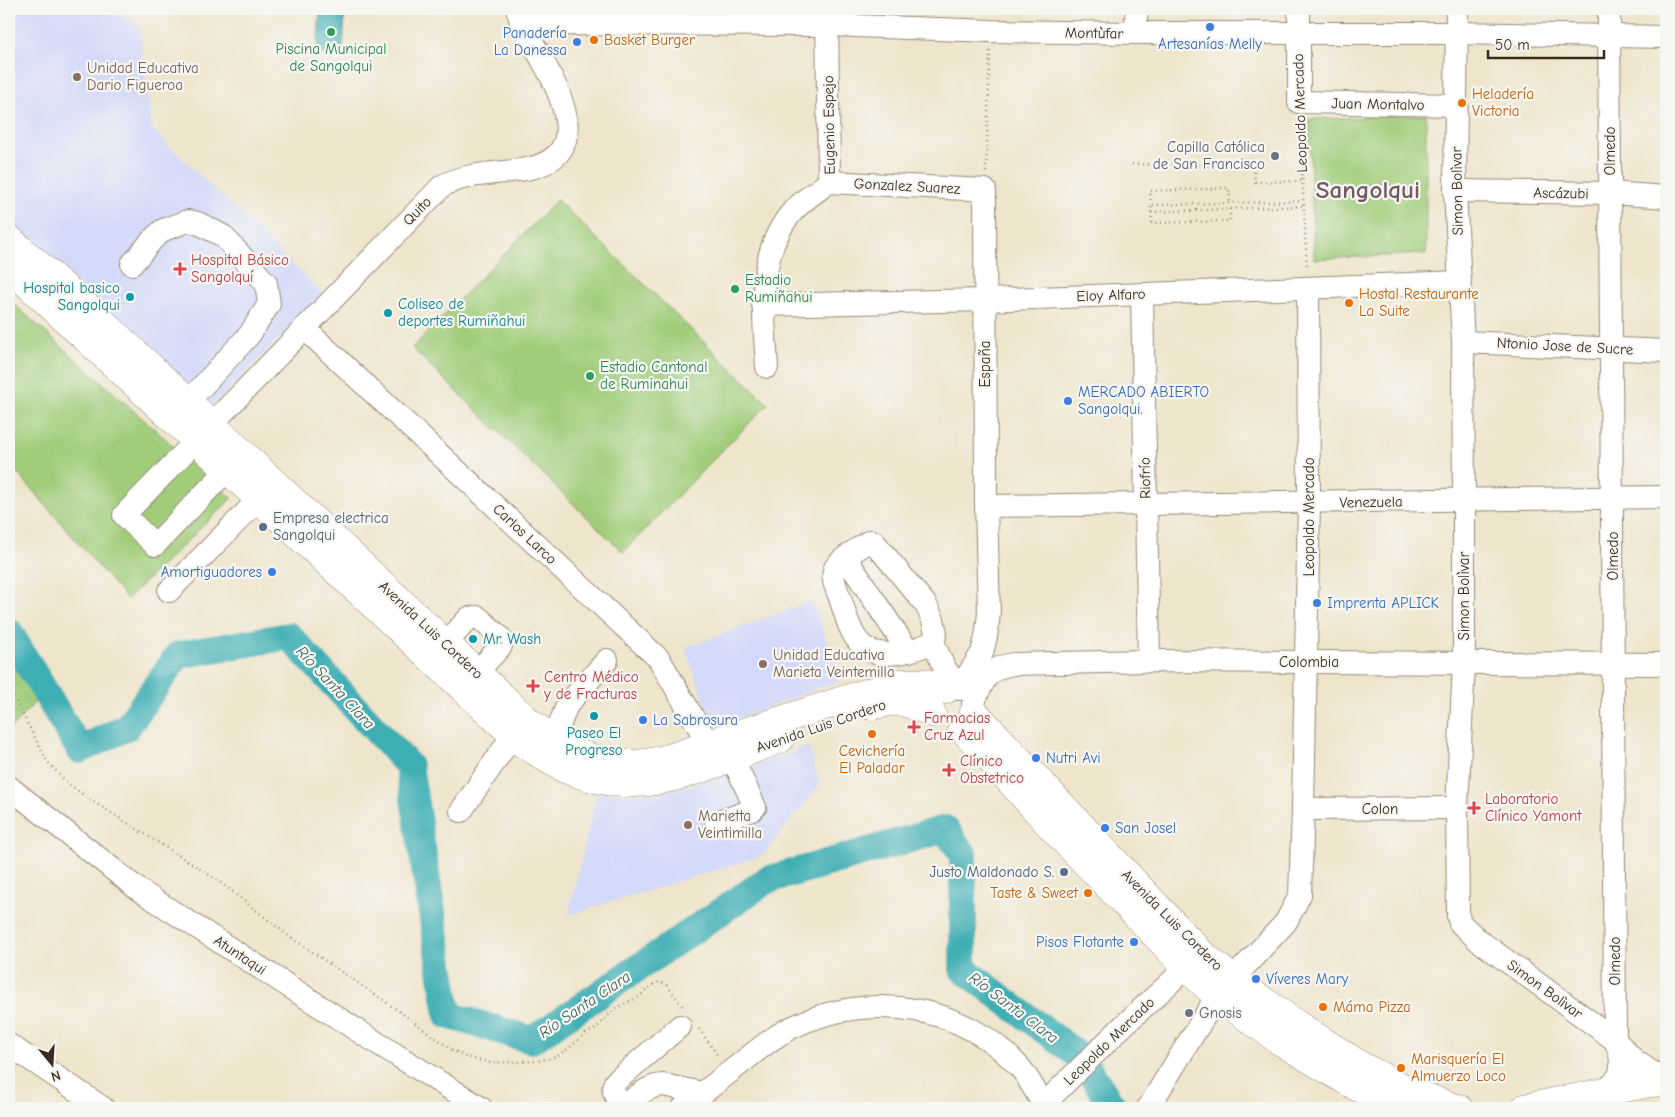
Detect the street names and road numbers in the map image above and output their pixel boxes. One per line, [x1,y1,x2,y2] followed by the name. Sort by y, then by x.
[1065,23,1123,43] street label: Montùfar
[1289,53,1311,173] street label: Leopoldo Mercado
[819,75,839,175] street label: Eugenio Espejo
[1331,94,1425,114] street label: Juan Montalvo
[1601,127,1619,175] street label: Olmedo
[1447,146,1467,236] street label: Simon Bolìvar
[853,174,961,198] street label: Gonzalez Suarez
[1533,184,1589,202] street label: Ascázubi
[399,193,435,229] street label: Quito
[1076,285,1146,305] street label: Eloy Alfaro
[1496,333,1634,359] street label: Ntonio Jose de Sucre
[976,340,994,388] street label: España
[1136,457,1154,499] street label: Riofrío
[1300,457,1318,577] street label: Leopoldo Mercado
[1339,492,1403,512] street label: Venezuela
[489,500,561,568] street label: Carlos Larco
[1604,532,1622,580] street label: Olmedo
[1455,551,1473,640] street label: Simon Bolìvar
[375,577,487,683] street label: Avenida Luis Cordero
[1279,653,1339,671] street label: Colombia
[754,695,888,757] street label: Avenida Luis Cordero
[1362,800,1398,818] street label: Colon
[1118,866,1226,974] street label: Avenida Luis Cordero
[210,931,270,979] street label: Atuntaqui
[1606,937,1624,985] street label: Olmedo
[1504,956,1586,1022] street label: Simon Bolìvar
[1060,993,1158,1089] street label: Leopoldo Mercado

